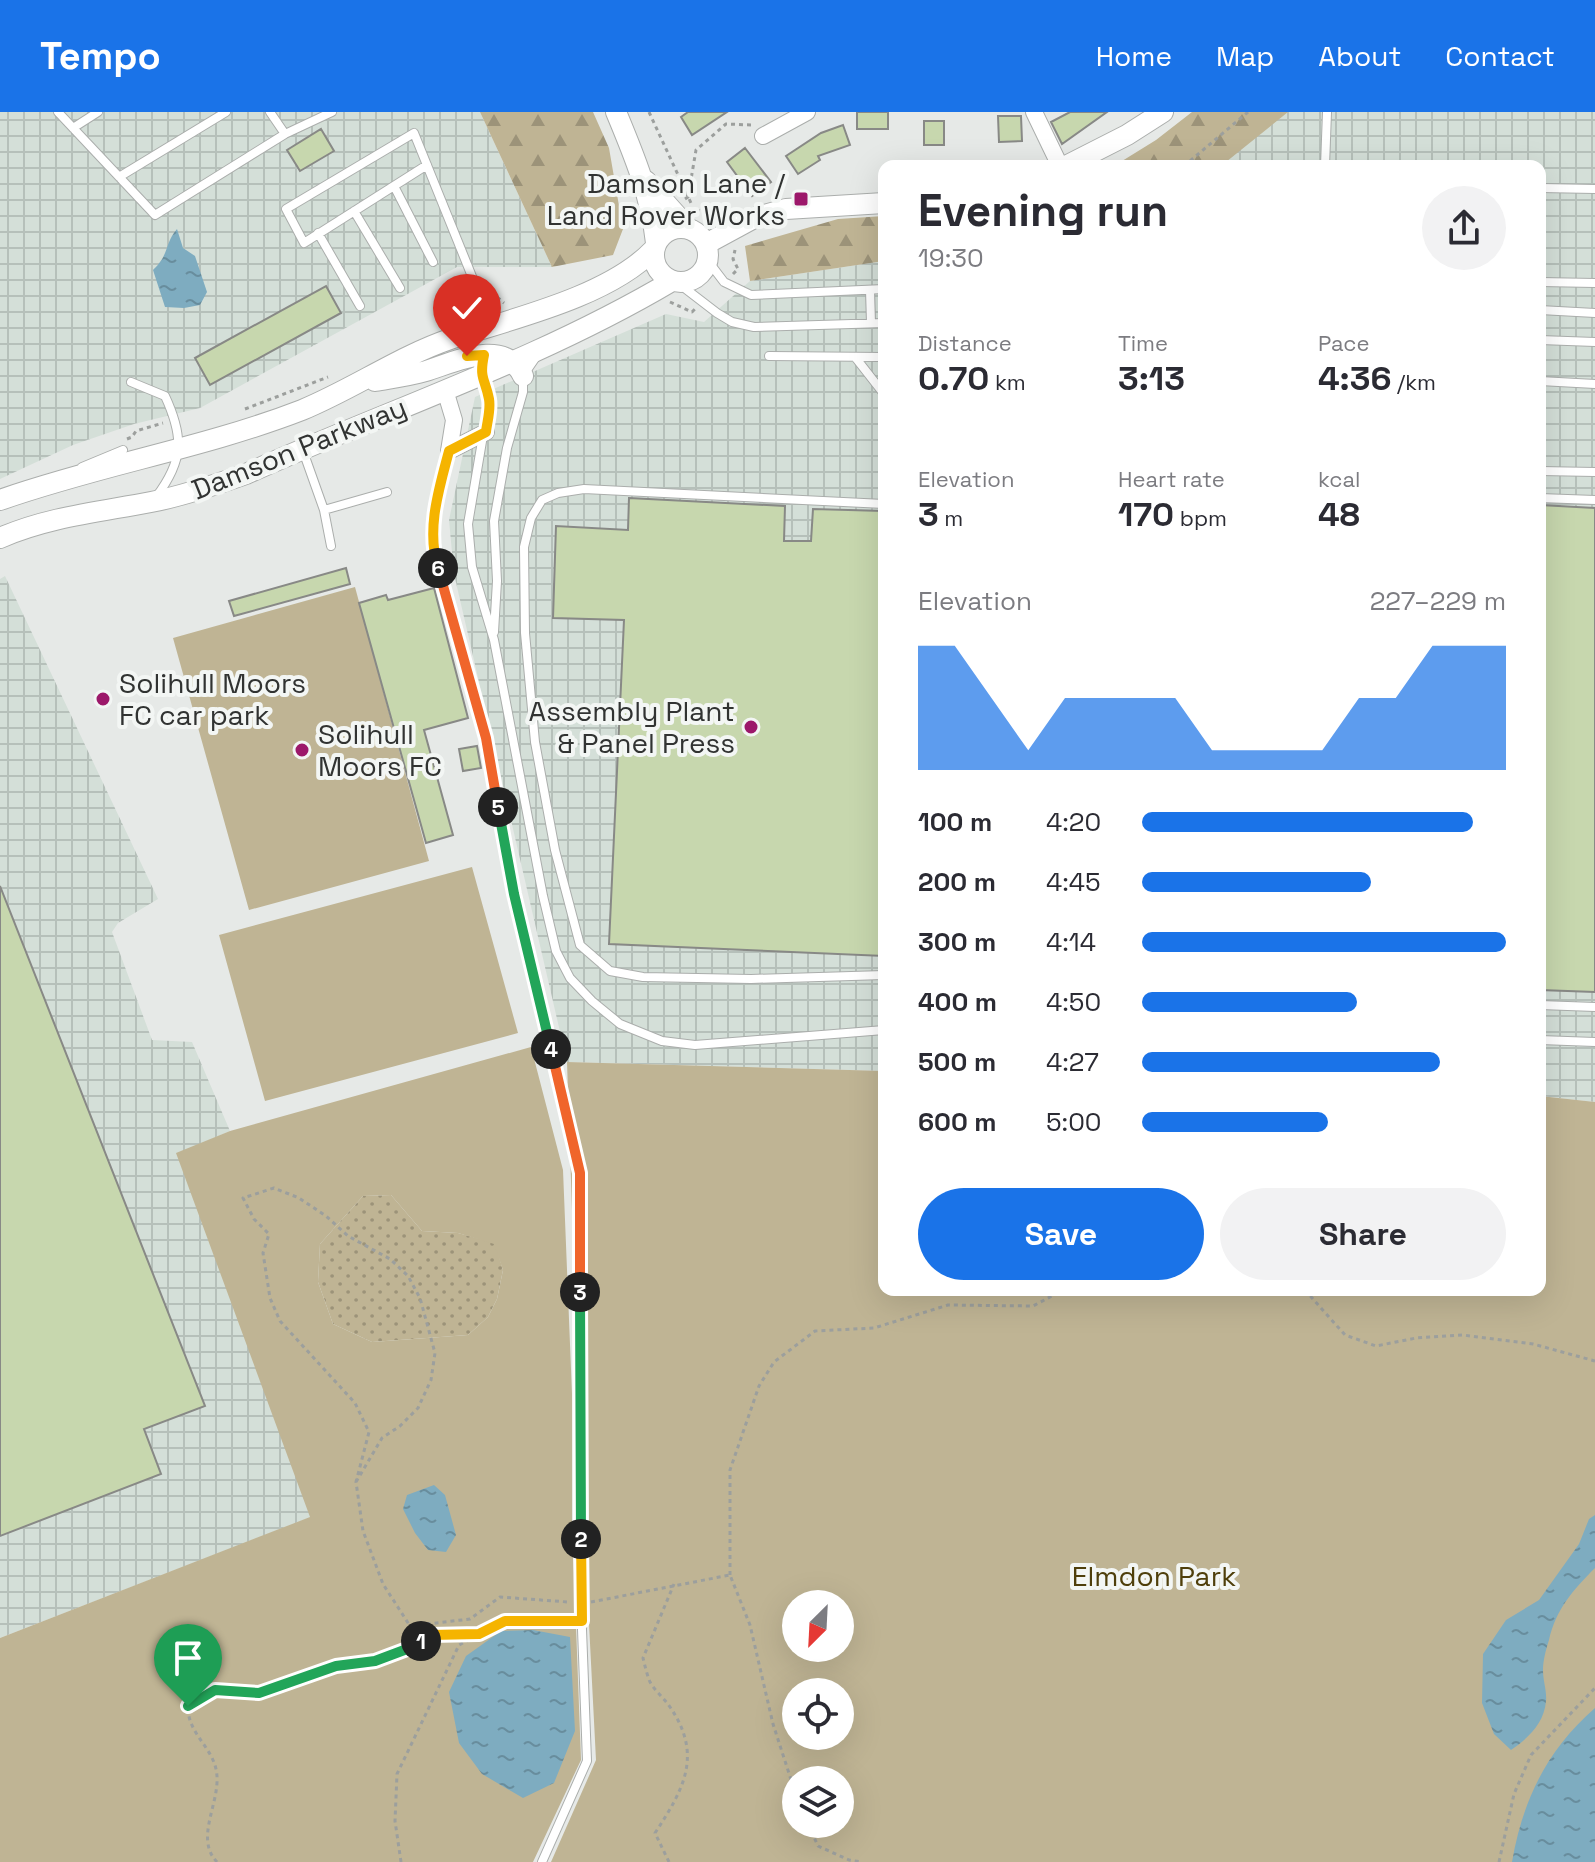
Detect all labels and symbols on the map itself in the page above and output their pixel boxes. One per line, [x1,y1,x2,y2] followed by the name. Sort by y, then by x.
[547,165,786,233] place label: Damson Lane / Land Rover Works
[792,190,810,208] marker: Damson Lane / Land Rover Works
[433,274,501,356] pin
[186,389,412,507] street label: Damson Parkway
[418,548,458,588] pin: 6
[119,665,306,733] place label: Solihull Moors FC car park
[94,690,112,708] marker: Solihull Moors FC car park
[529,693,735,761] place label: Assembly Plant & Panel Press
[318,716,442,784] place label: Solihull Moors FC
[742,718,760,736] marker: Assembly Plant & Panel Press
[293,741,311,759] marker: Solihull Moors FC
[478,787,518,827] pin: 5
[531,1029,571,1069] pin: 4
[560,1272,600,1312] pin: 3
[561,1519,601,1559] pin: 2
[1072,1558,1236,1594] park label: Elmdon Park
[782,1590,854,1662] north arrow
[401,1621,441,1661] pin: 1
[154,1624,222,1706] pin

